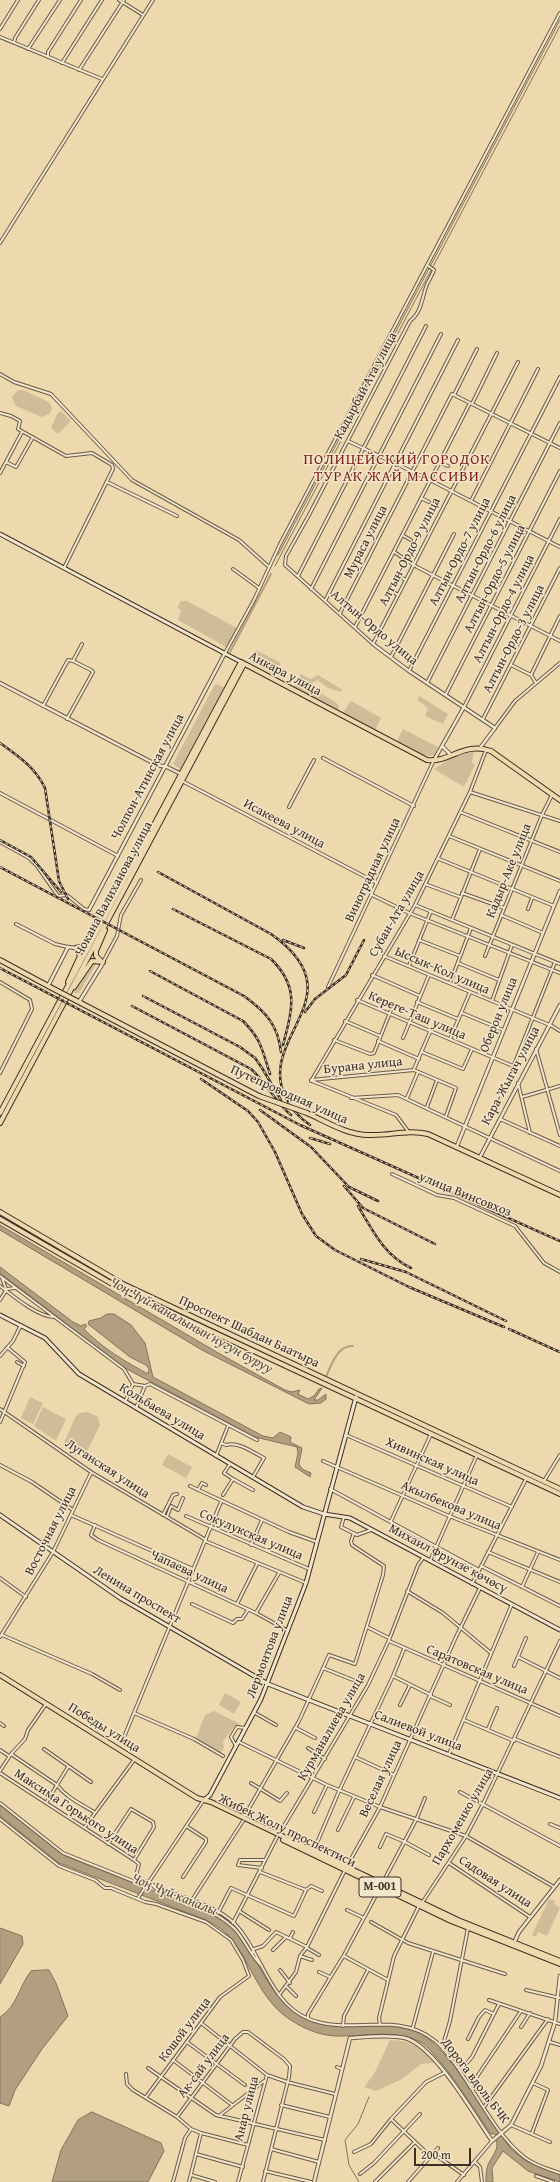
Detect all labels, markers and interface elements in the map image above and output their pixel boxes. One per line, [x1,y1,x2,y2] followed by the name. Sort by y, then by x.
[331,330,401,442] street label: Кадырбай Ата улица
[303,451,491,486] district label: ПОЛИЦЕЙСКИЙ ГОРОДОК ТУРАК ЖАЙ МАССИВИ
[452,492,520,606] street label: Алтын-Ордо-6 улица
[376,495,444,609] street label: Алтын-Ордо-9 улица
[426,495,494,609] street label: Алтын-Ордо-7 улица
[341,503,391,581] street label: Мураса улица
[461,522,529,636] street label: Алтын-Ордо-5 улица
[470,552,538,666] street label: Алтын-Ордо-4 улица
[480,582,548,696] street label: Алтын-Ордо-3 улица
[327,587,421,669] street label: Алтын-Ордо улица
[246,648,324,700] street label: Анкара улица
[108,711,188,843] street label: Чолпон-Атинская улица
[241,796,327,852] street label: Исакеева улица
[342,815,404,925] street label: Виноградная улица
[72,819,156,959] street label: Чокана Валиханова улица
[483,821,535,921] street label: Кадыр-Аке улица
[366,868,428,960] street label: Субан-Ата улица
[392,944,492,998] street label: Ыссык-Кол улица
[477,975,521,1055] street label: Оберон улица
[366,988,468,1044] street label: Кереге-Таш улица
[479,1024,543,1128] street label: Кара-Жыгач улица
[323,1054,403,1078] street label: Бурана улица
[228,1062,350,1128] street label: Путепроводная улица
[417,1169,513,1221] street label: улица Винсовхоз
[107,1274,275,1378] water label: Чоң Чүй каналынын нугун буруу
[176,1293,322,1371] street label: Проспект Шабдан Баатыра
[116,1380,208,1444] street label: Кольбаева улица
[383,1434,481,1490] street label: Хивинская улица
[62,1436,152,1502] street label: Луганская улица
[398,1478,504,1534] street label: Акылбекова улица
[22,1484,80,1578] street label: Восточная улица
[197,1506,305,1564] street label: Сокулукская улица
[386,1521,510,1597] street label: Михаил Фрунзе көчөсү
[148,1547,230,1597] street label: Чапаева улица
[90,1563,184,1627] street label: Ленина проспект
[243,1594,297,1700] street label: Лермонтова улица
[424,1642,530,1698] street label: Саратовская улица
[295,1670,369,1784] street label: Курманалиева улица
[65,1700,143,1756] street label: Победы улица
[372,1707,464,1755] street label: Салиевой улица
[356,1738,406,1820] street label: Веселая улица
[11,1766,141,1858] street label: Максима Горького улица
[429,1766,497,1868] street label: Пархоменко улица
[216,1791,358,1871] street label: Жибек Жолу проспектиси
[456,1853,534,1911] street label: Садовая улица
[129,1870,219,1920] water label: Чоң Чүй каналы
[359,1877,401,1897] road number: М-001
[156,1995,214,2065] street label: Кошой улица
[175,2031,233,2101] street label: Ак-сай улица
[438,2035,512,2127] street label: Дорога вдоль БЧК
[231,2075,263,2143] street label: Анар улица
[416,2140,473,2166] scale bar
[421,2146,451,2163] text: 200 m

